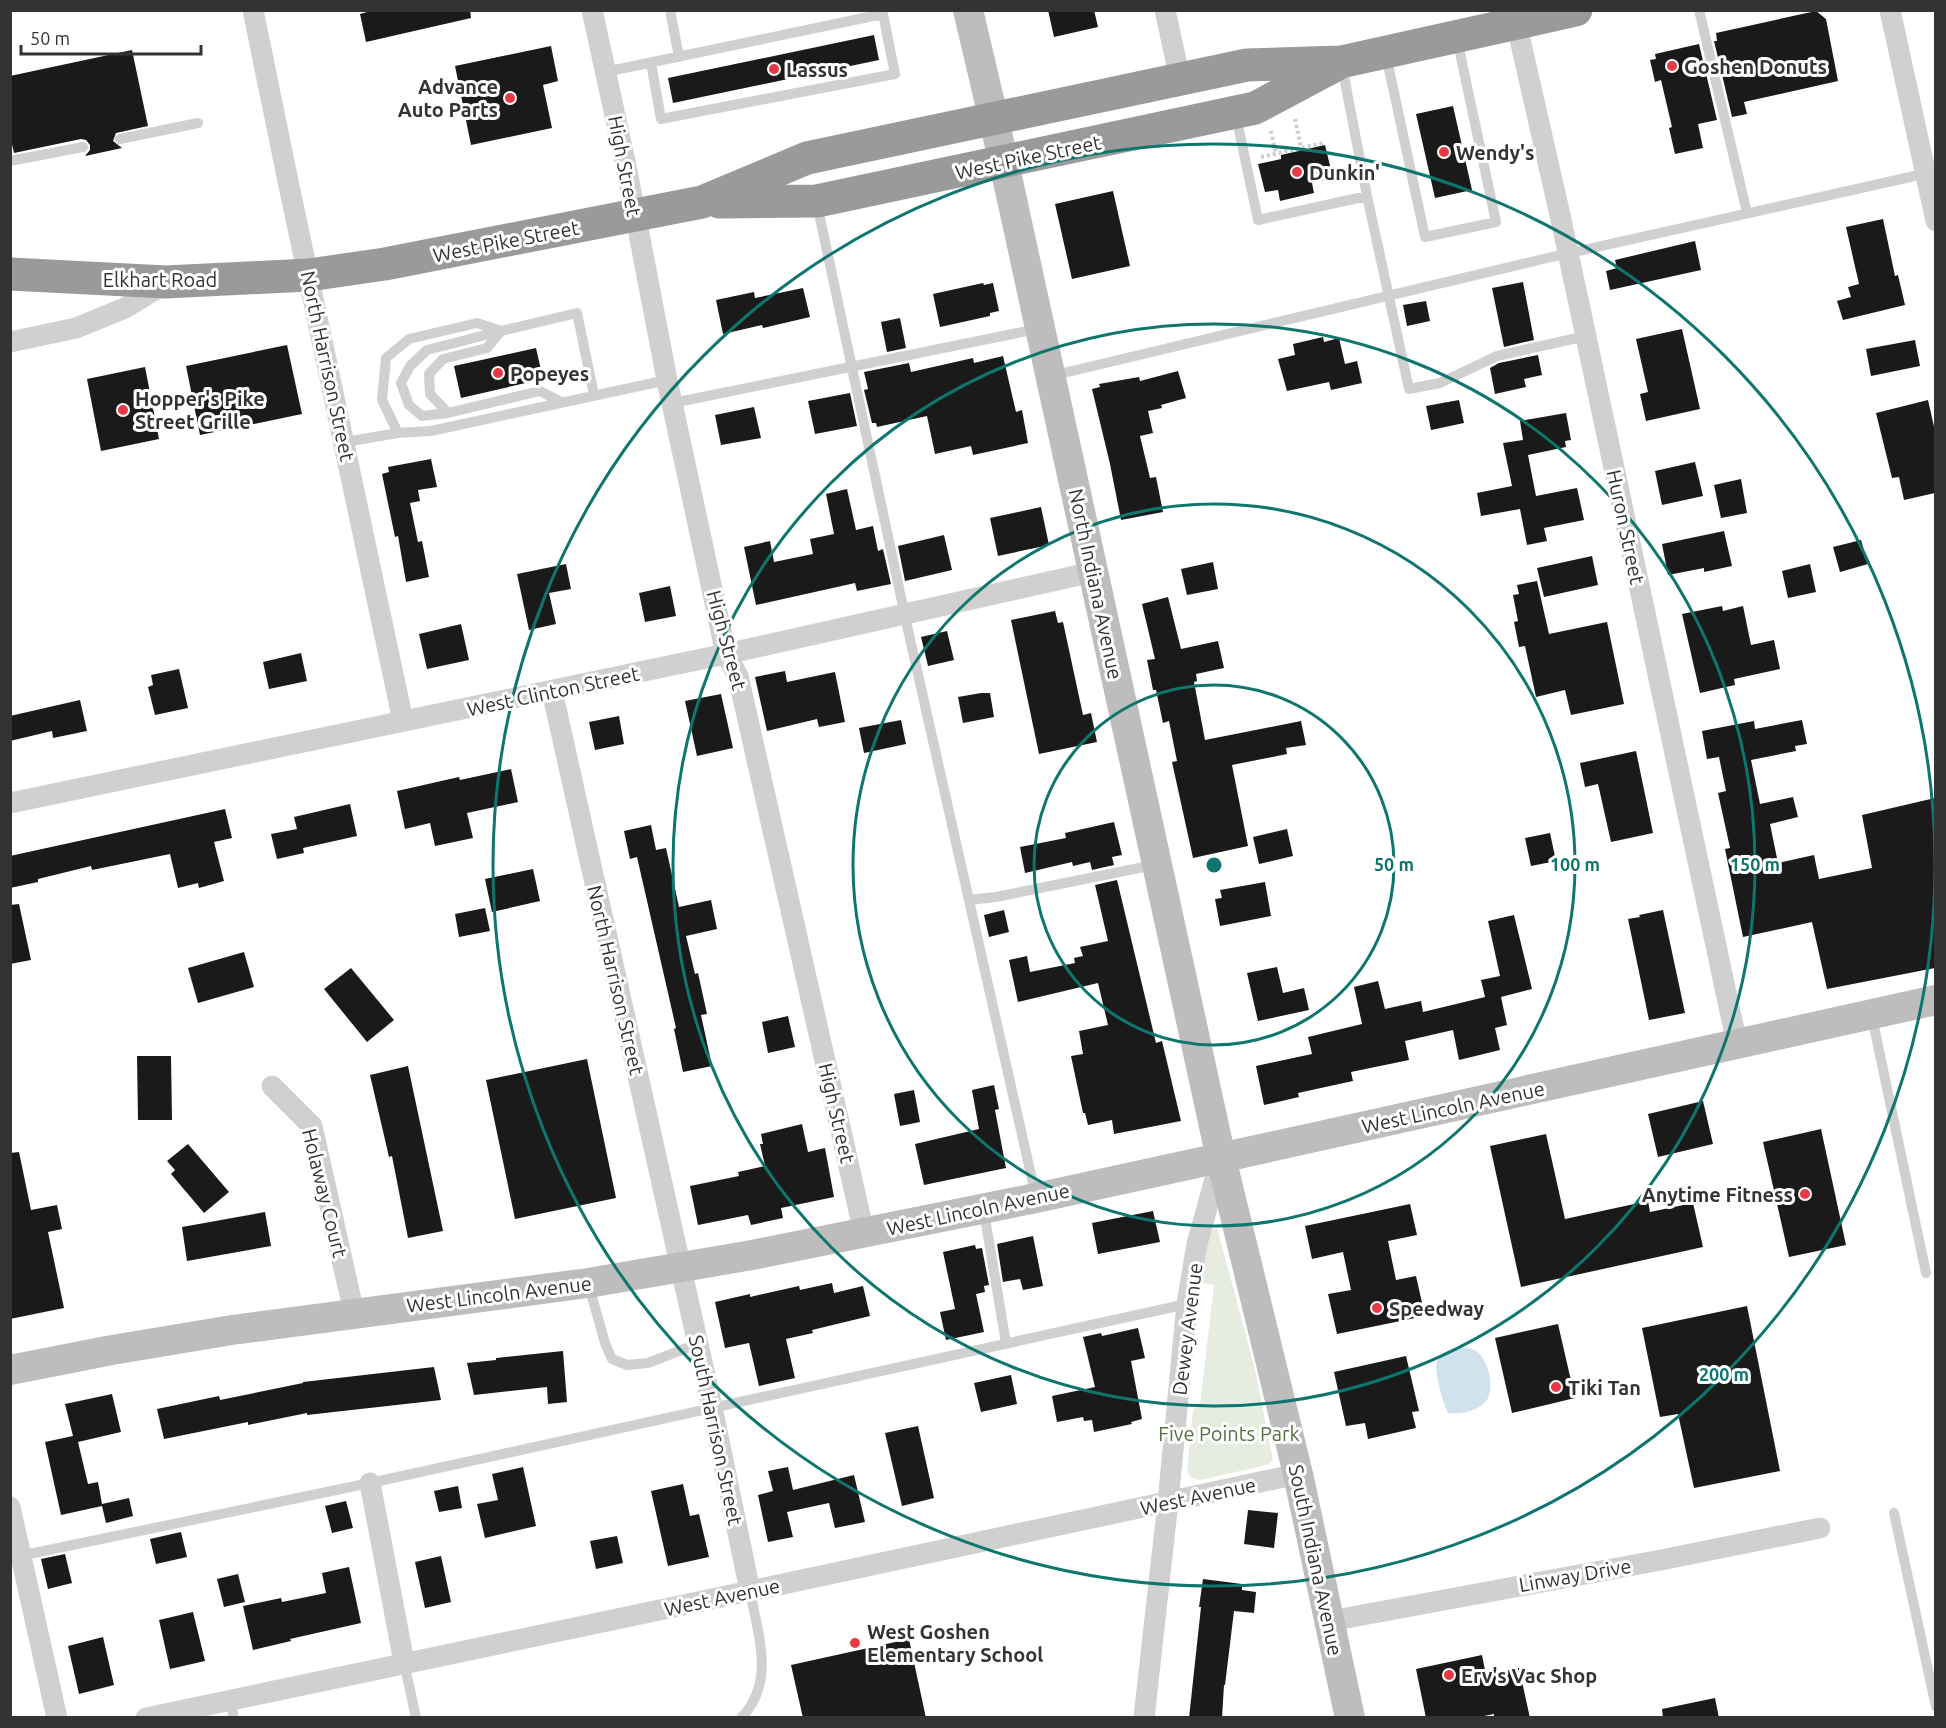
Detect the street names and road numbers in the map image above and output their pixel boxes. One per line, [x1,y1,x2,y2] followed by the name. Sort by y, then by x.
[604,114,646,218] street label: High Street
[953,130,1103,184] street label: West Pike Street
[431,216,581,266] street label: West Pike Street
[103,268,217,291] street label: Elkhart Road
[297,269,359,463] street label: North Harrison Street
[1603,468,1649,586] street label: Huron Street
[1065,486,1127,682] street label: North Indiana Avenue
[703,588,751,692] street label: High Street
[465,661,641,720] street label: West Clinton Street
[583,883,649,1077] street label: North Harrison Street
[814,1061,860,1165] street label: High Street
[1359,1076,1547,1138] street label: West Lincoln Avenue
[298,1126,352,1260] street label: Holaway Court
[884,1178,1072,1240] street label: West Lincoln Avenue
[1167,1261,1207,1397] street label: Dewey Avenue
[405,1271,593,1317] street label: West Lincoln Avenue
[685,1333,747,1527] street label: South Harrison Street
[1285,1462,1347,1658] street label: South Indiana Avenue
[1138,1473,1258,1519] street label: West Avenue
[1517,1554,1633,1596] street label: Linway Drive
[662,1574,782,1620] street label: West Avenue

